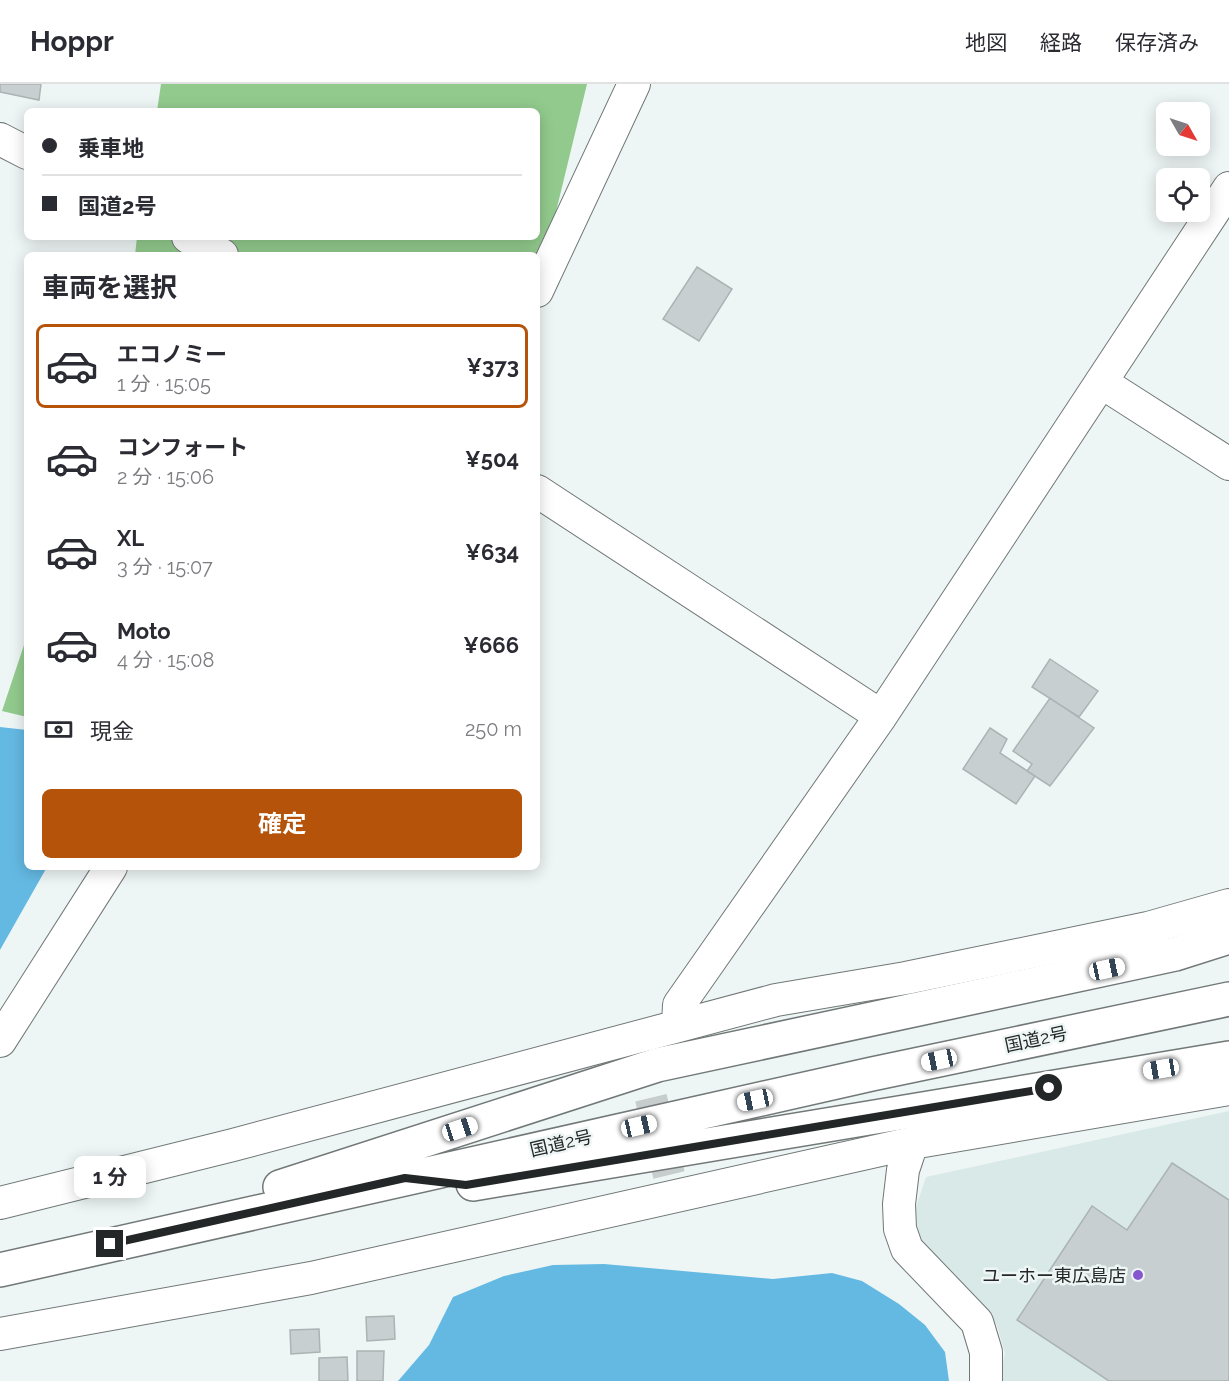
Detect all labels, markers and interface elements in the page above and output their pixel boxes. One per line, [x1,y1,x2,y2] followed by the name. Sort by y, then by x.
[30,25,114,58] text: Hoppr
[965,30,1007,55] text: 地図
[1040,30,1082,55] text: 経路
[1115,30,1199,55] text: 保存済み
[1156,102,1210,156] north arrow
[1156,102,1210,222] map controls
[78,135,144,161] text: 乗車地
[1156,168,1210,222] button: locate
[78,193,156,219] text: 国道2号
[42,272,177,303] text: 車両を選択
[45,339,99,393] icon: car
[117,341,227,367] text: エコノミー
[466,353,519,379] text: ¥373
[117,372,211,396] text: 1 分 · 15:05
[45,432,99,486] icon: car
[117,434,248,460] text: コンフォート
[465,446,519,472] text: ¥504
[117,465,214,489] text: 2 分 · 15:06
[45,525,99,579] icon: car
[117,525,144,551] text: XL
[465,539,519,565] text: ¥634
[117,555,213,579] text: 3 分 · 15:07
[45,618,99,672] icon: car
[117,618,171,644] text: Moto
[463,632,519,658] text: ¥666
[117,648,214,672] text: 4 分 · 15:08
[42,713,75,746] icon: cash
[465,717,522,741] text: 250 m
[90,718,134,744] text: 現金
[42,789,522,858] button: 確定
[1088,956,1126,982] car
[1003,1022,1069,1056] street label: 国道2号
[920,1047,958,1073] car
[1142,1057,1180,1081] car
[1035,1074,1062,1101] route start
[736,1087,774,1113] car
[619,1113,659,1139] car
[440,1115,480,1143] car
[528,1126,594,1160] street label: 国道2号
[74,1157,146,1199] callout: 1 分
[93,1165,127,1189] text: 1 分
[96,1230,123,1257] route end
[982,1265,1126,1286] place label: ユーホー東広島店
[1131,1268,1145,1282] marker: ユーホー東広島店

